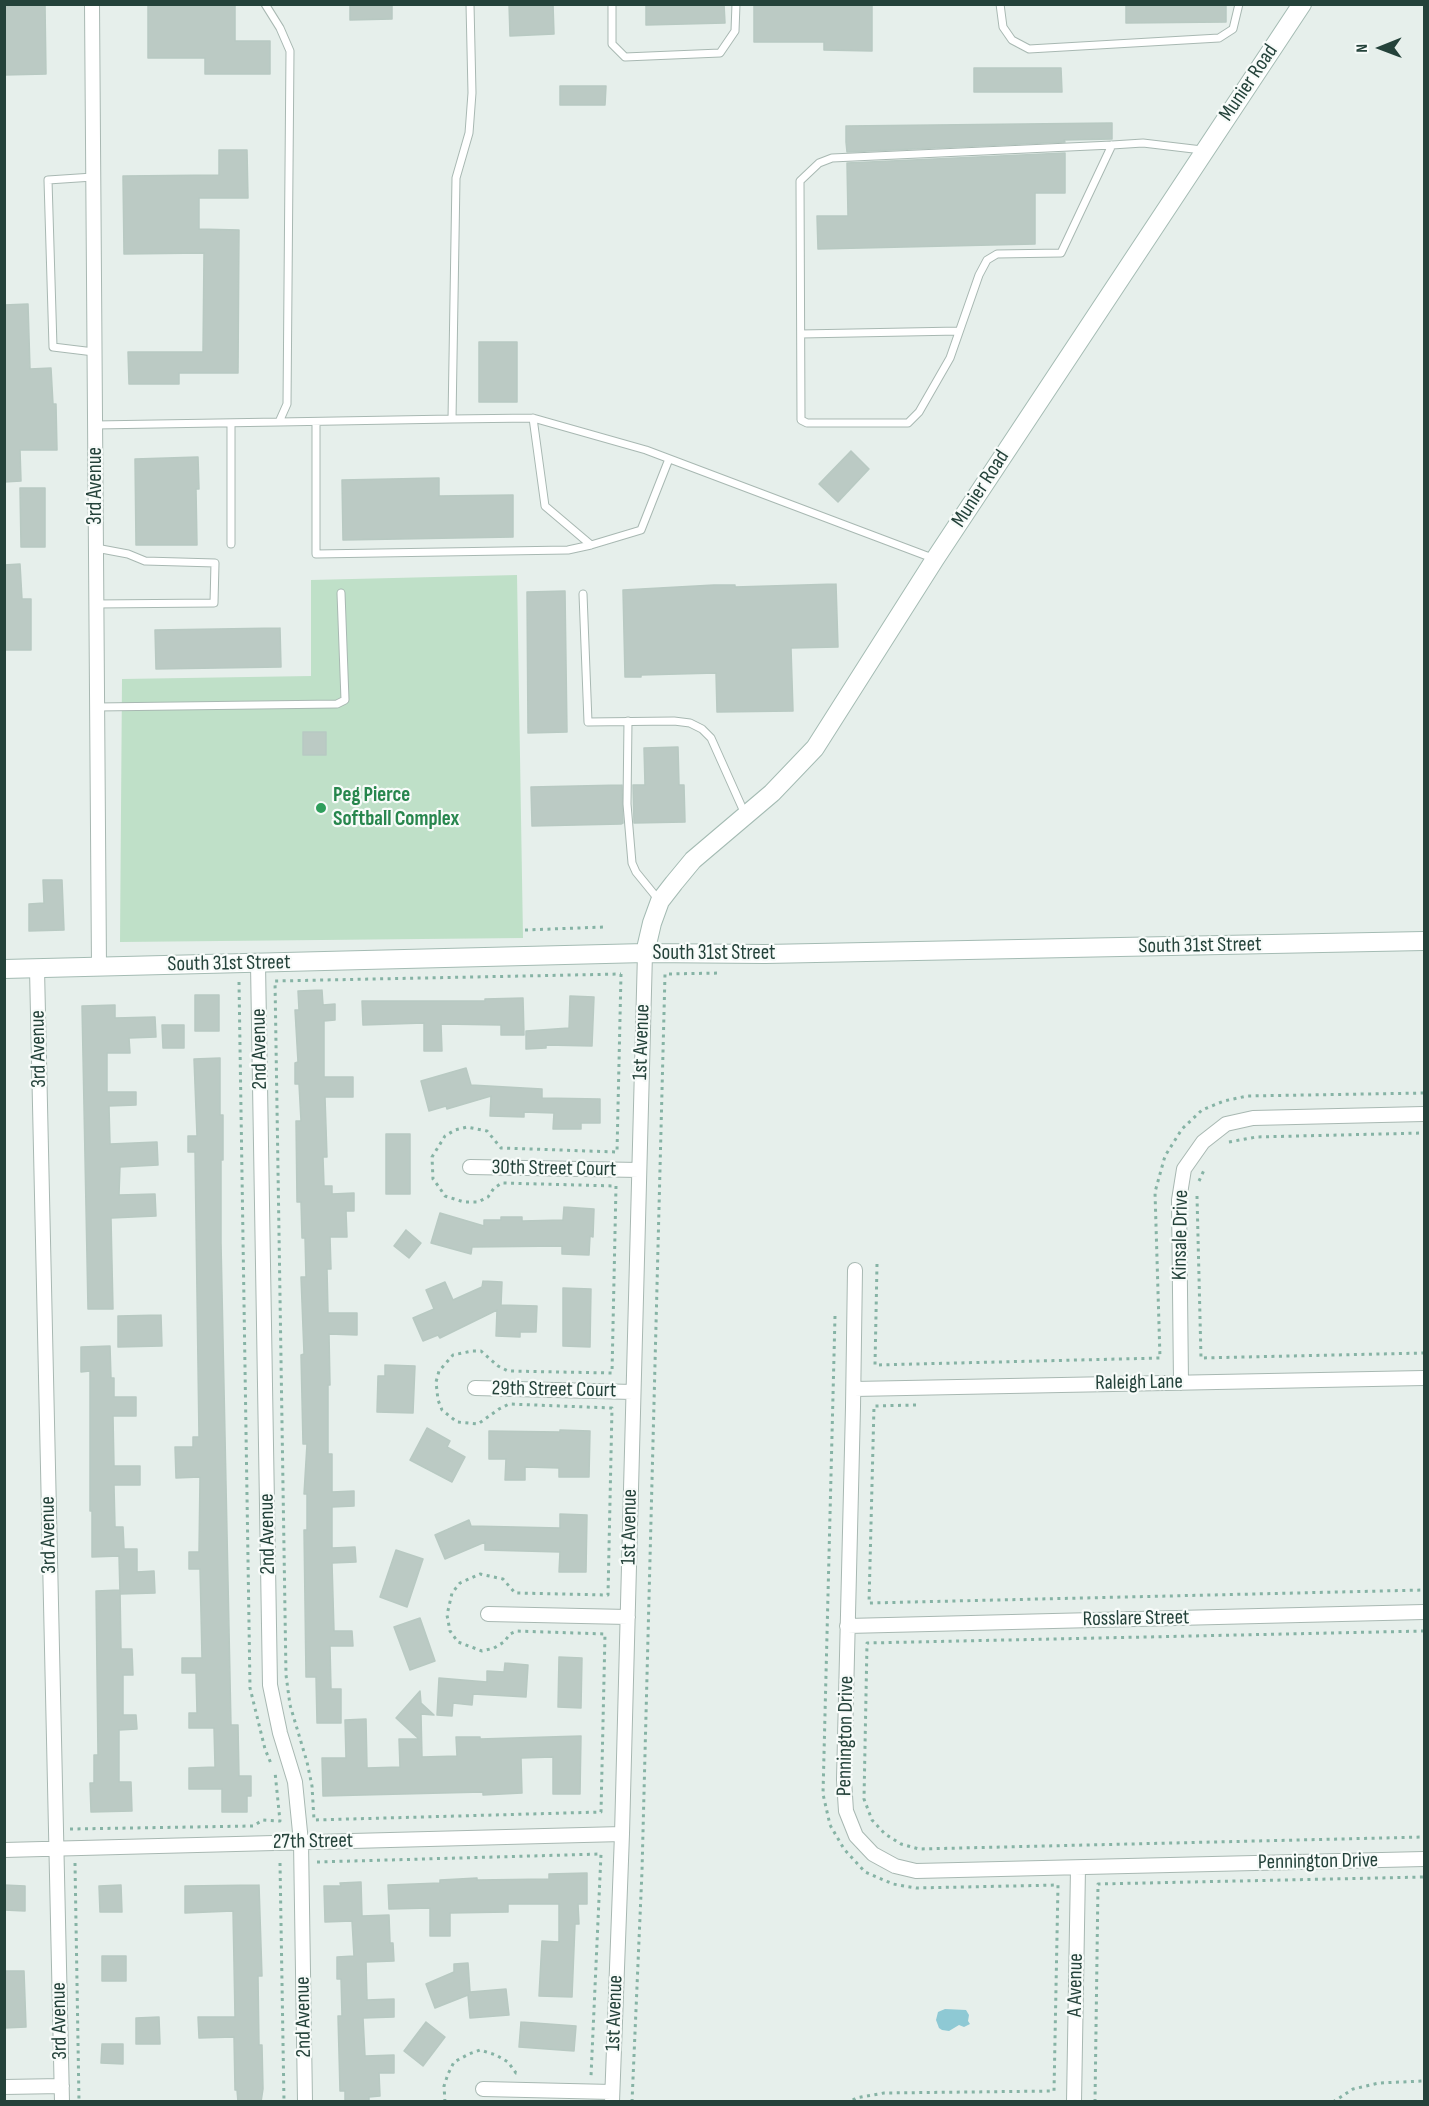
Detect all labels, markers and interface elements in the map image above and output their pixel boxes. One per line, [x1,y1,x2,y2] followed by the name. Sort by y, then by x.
[1351,18,1411,78] north arrow
[1214,40,1284,126] street label: Munier Road
[1353,44,1372,53] text: N
[947,446,1015,532] street label: Munier Road
[83,447,109,525] street label: 3rd Avenue
[333,783,459,833] place label: Peg Pierce Softball Complex
[314,801,328,815] marker: Peg Pierce Softball Complex
[1138,932,1262,960] street label: South 31st Street
[653,941,775,967] street label: South 31st Street
[167,950,291,978] street label: South 31st Street
[628,1004,656,1080] street label: 1st Avenue
[247,1008,273,1090] street label: 2nd Avenue
[26,1010,52,1088] street label: 3rd Avenue
[491,1155,617,1183] street label: 30th Street Court
[1168,1190,1194,1280] street label: Kinsale Drive
[1095,1370,1183,1396] street label: Raleigh Lane
[491,1376,617,1404] street label: 29th Street Court
[617,1489,643,1565] street label: 1st Avenue
[255,1493,281,1575] street label: 2nd Avenue
[36,1496,62,1574] street label: 3rd Avenue
[1082,1605,1190,1633] street label: Rosslare Street
[832,1676,860,1796] street label: Pennington Drive
[273,1829,353,1855] street label: 27th Street
[1258,1848,1378,1876] street label: Pennington Drive
[1063,1953,1089,2017] street label: A Avenue
[601,1975,629,2051] street label: 1st Avenue
[291,1976,317,2058] street label: 2nd Avenue
[47,1982,73,2060] street label: 3rd Avenue

